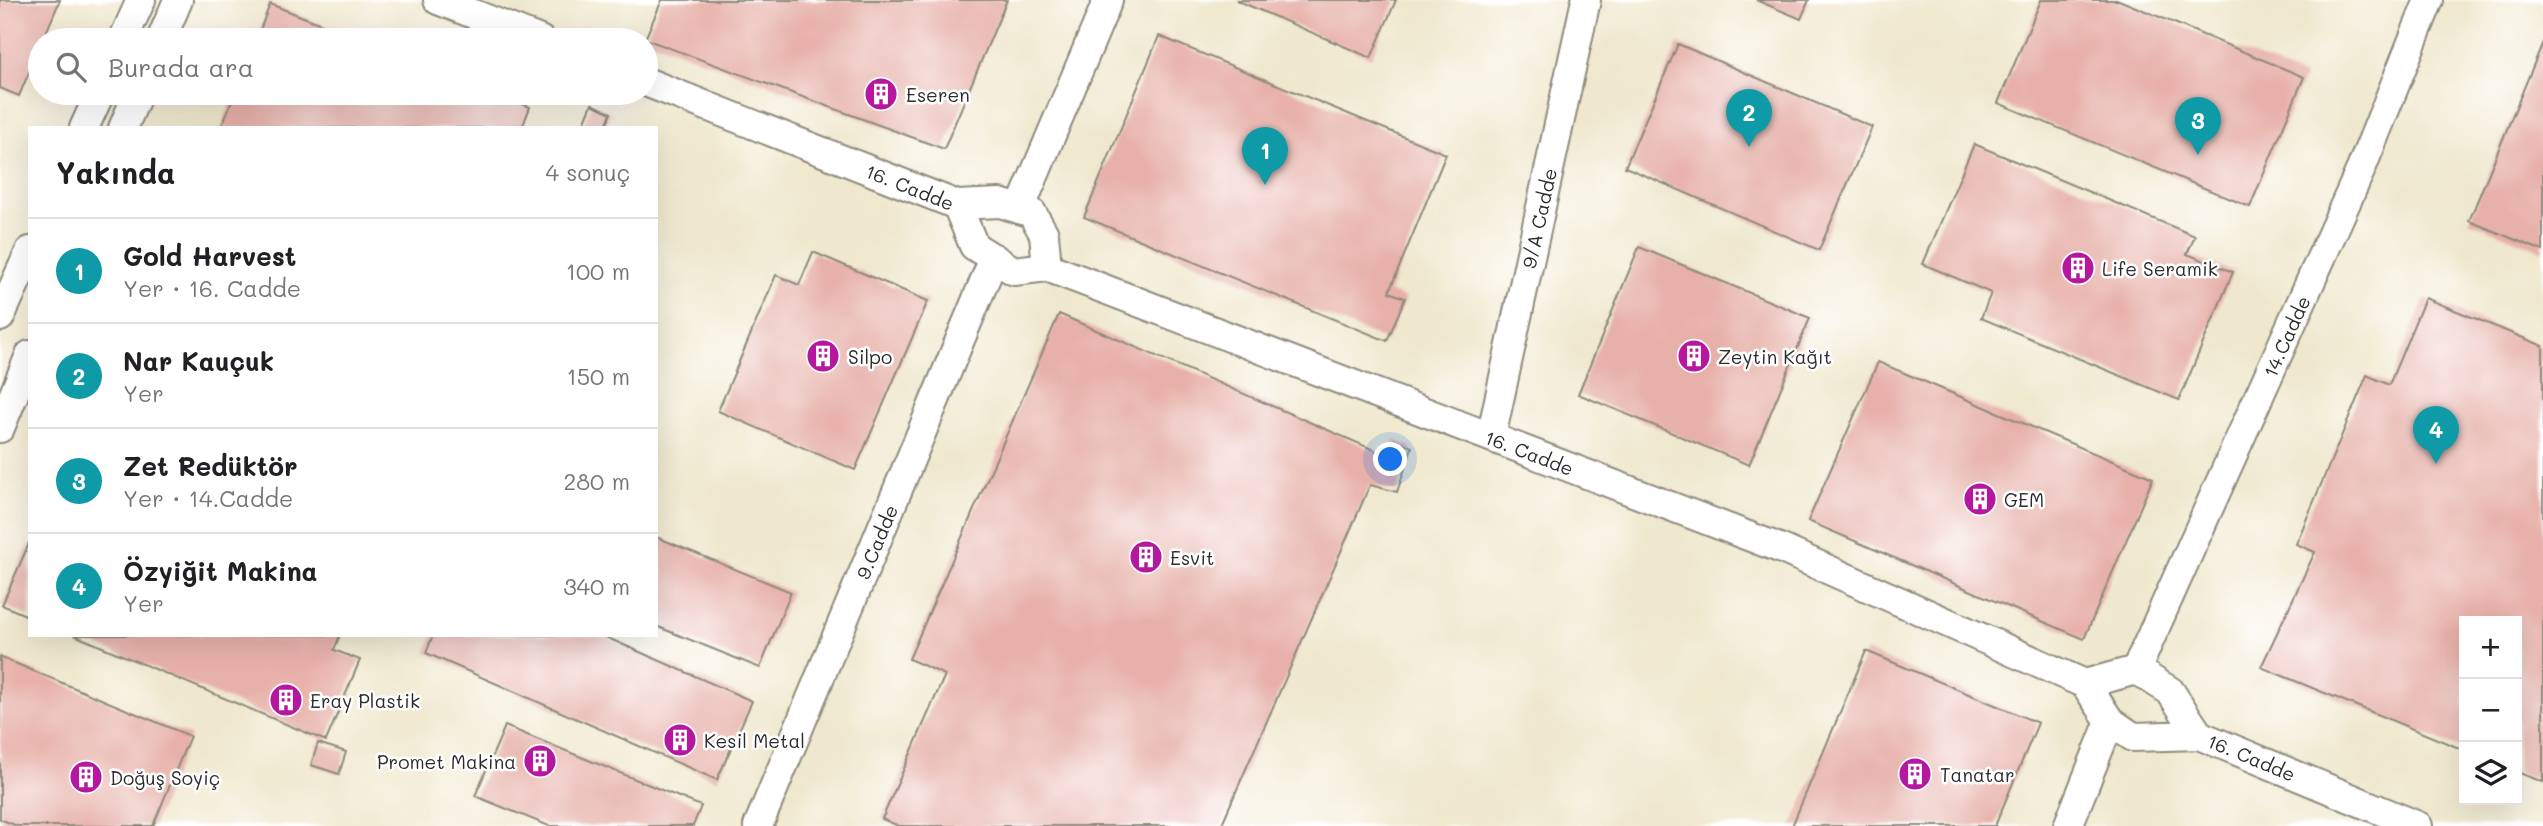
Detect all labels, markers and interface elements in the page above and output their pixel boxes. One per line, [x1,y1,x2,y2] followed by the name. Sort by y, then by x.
[28,28,658,105] search box
[52,48,90,86] icon: search
[108,50,254,84] text: Burada ara
[862,75,900,113] building icon: Eseren
[906,82,970,107] place label: Eseren
[1726,89,1772,147] pin: 2
[2175,97,2221,155] pin: 3
[1242,127,1288,185] pin: 1
[56,152,175,192] text: Yakında
[545,157,630,187] text: 4 sonuç
[862,158,958,215] street label: 16. Cadde
[1516,166,1562,270] street label: 9/A Cadde
[123,239,296,273] text: Gold Harvest
[2059,249,2097,287] building icon: Life Seramik
[74,256,84,286] text: 1
[566,256,630,286] text: 100 m
[2102,256,2218,281] place label: Life Seramik
[123,273,301,303] text: Yer · 16. Cadde
[2257,292,2315,381] street label: 14.Cadde
[804,337,842,375] building icon: Silpo
[1675,337,1713,375] building icon: Zeytin Kağıt
[123,344,274,378] text: Nar Kauçuk
[848,344,892,369] place label: Silpo
[1718,344,1832,369] place label: Zeytin Kağıt
[73,361,85,391] text: 2
[566,361,630,391] text: 150 m
[123,378,164,408] text: Yer
[2413,406,2459,464] pin: 4
[1482,424,1577,480] street label: 16. Cadde
[1373,442,1407,476] your location
[123,449,298,483] text: Zet Redüktör
[72,466,86,496] text: 3
[563,466,630,496] text: 280 m
[1961,480,1999,518] building icon: GEM
[123,483,293,513] text: Yer · 14.Cadde
[2004,487,2044,512] place label: GEM
[850,501,903,582] street label: 9.Cadde
[1127,538,1165,576] building icon: Esvit
[1170,545,1214,570] place label: Esvit
[123,554,318,588] text: Özyiğit Makina
[72,571,86,601] text: 4
[563,571,630,601] text: 340 m
[123,588,164,618] text: Yer
[2459,616,2522,805] map controls
[2459,616,2522,679] button: +
[2459,679,2522,742] button: −
[267,681,305,719] building icon: Eray Plastik
[310,688,420,713] place label: Eray Plastik
[661,721,699,759] building icon: Kesil Metal
[704,728,805,753] place label: Kesil Metal
[2204,728,2299,786] street label: 16. Cadde
[521,742,559,780] building icon: Promet Makina
[2459,742,2522,805] button: layers
[377,749,516,774] place label: Promet Makina
[1896,755,1934,793] building icon: Tanatar
[67,758,105,796] building icon: Doğuş Soyiç
[1940,762,2015,787] place label: Tanatar
[110,765,220,790] place label: Doğuş Soyiç

